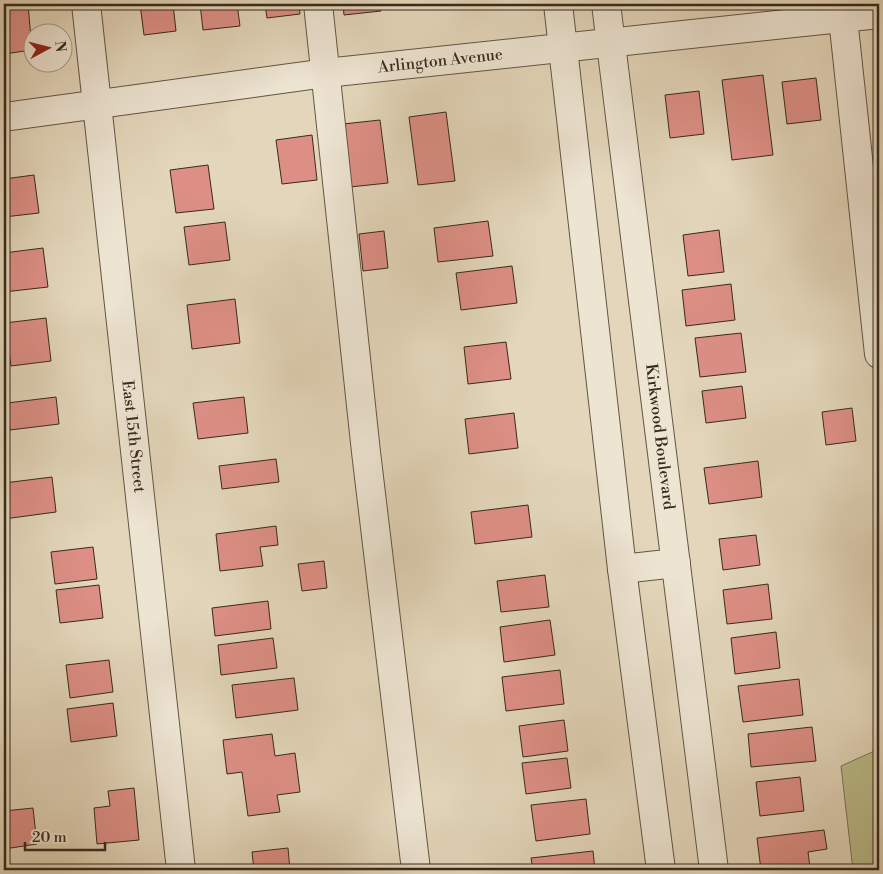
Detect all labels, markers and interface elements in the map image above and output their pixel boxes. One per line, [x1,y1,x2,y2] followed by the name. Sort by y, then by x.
[22,22,72,72] north arrow
[50,40,70,53] text: N
[376,44,504,78] street label: Arlington Avenue
[641,362,679,511] street label: Kirkwood Boulevard
[117,379,150,494] street label: East 15th Street
[25,819,105,851] scale bar
[32,828,67,847] text: 20 m

